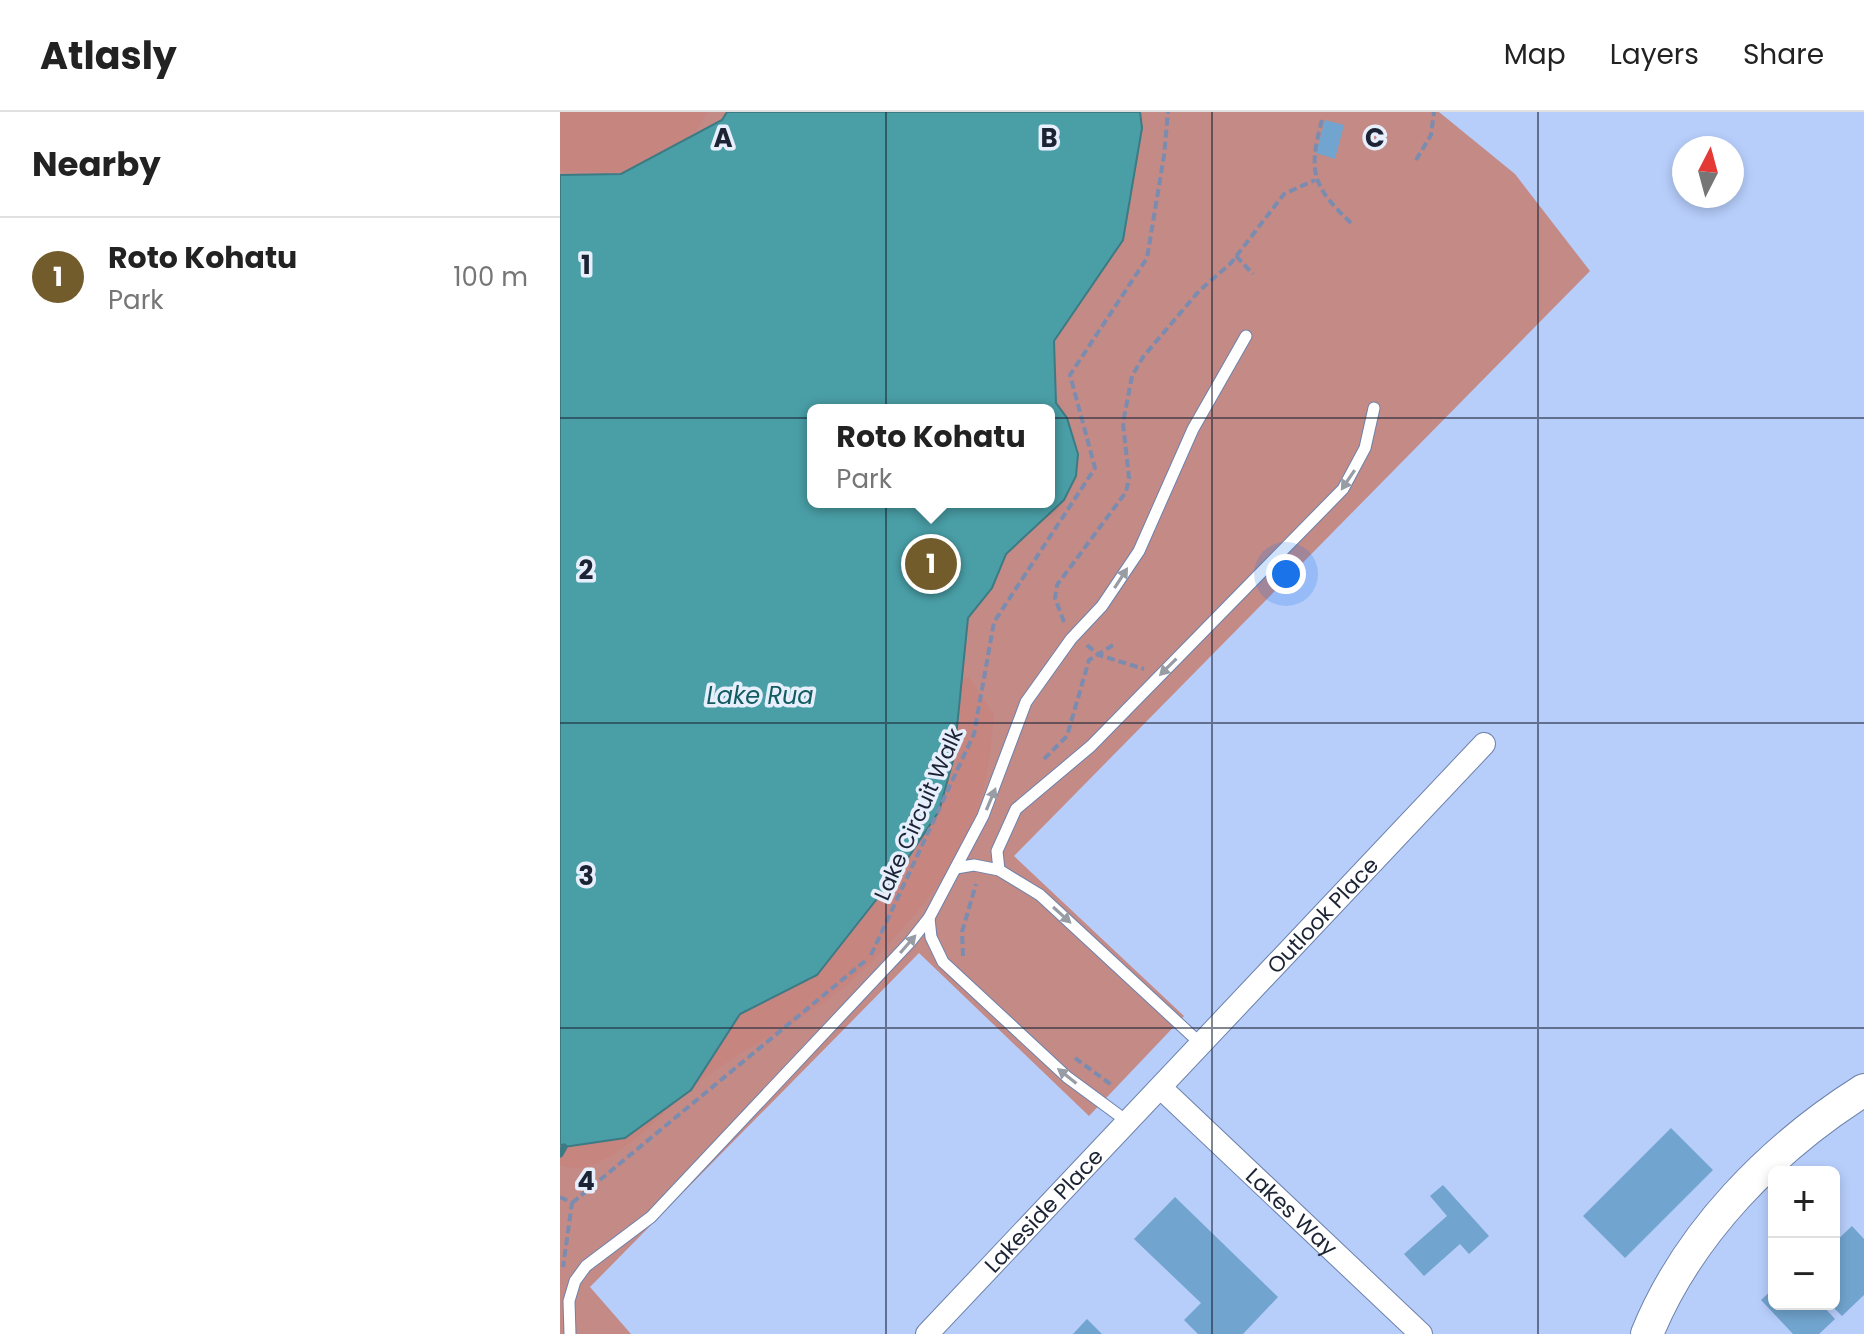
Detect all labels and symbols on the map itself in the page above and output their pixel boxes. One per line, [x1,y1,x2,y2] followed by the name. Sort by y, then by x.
[713,120,733,156] text: A
[1040,120,1058,156] text: B
[1365,120,1385,156] text: C
[1672,136,1744,208] north arrow
[581,247,591,283] text: 1
[1341,470,1356,491] one-way arrow
[905,534,957,594] pin: 1
[579,552,594,588] text: 2
[1266,554,1306,594] your location
[1114,567,1128,589] one-way arrow
[1159,657,1178,676] one-way arrow
[706,679,814,712] water label: Lake Rua
[867,722,971,905] street label: Lake Circuit Walk
[984,787,997,810] one-way arrow
[1260,850,1386,981] street label: Outlook Place
[578,858,594,894] text: 3
[1052,906,1072,923] one-way arrow
[899,934,916,954] one-way arrow
[1057,1068,1077,1084] one-way arrow
[978,1142,1111,1280] street label: Lakeside Place
[1239,1161,1344,1263] street label: Lakes Way
[577,1163,595,1199] text: 4

